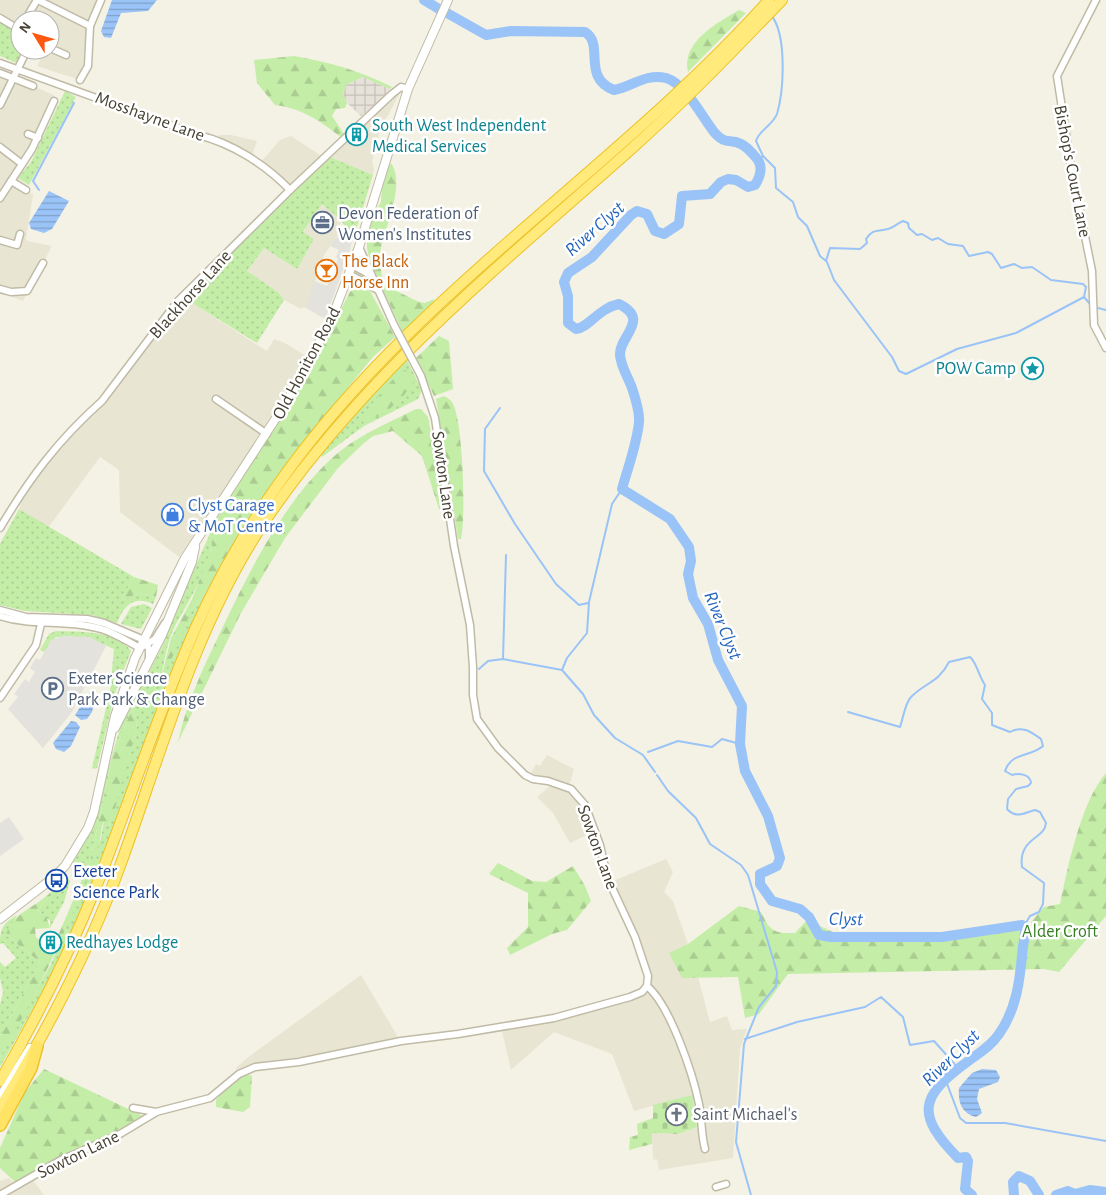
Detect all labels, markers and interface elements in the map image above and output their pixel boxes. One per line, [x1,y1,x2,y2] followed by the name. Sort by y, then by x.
[10,10,60,60] north arrow
[17,20,34,36] text: N
[93,89,207,145] street label: Mosshayne Lane
[1050,104,1094,239] street label: Bishop's Court Lane
[372,117,546,156] place label: South West Independent Medical Services
[344,123,368,147] building icon: South West Independent Medical Services
[562,198,629,260] water label: River Clyst
[338,205,480,244] place label: Devon Federation of Women's Institutes
[310,211,334,235] office icon: Devon Federation of Women's Institutes
[146,247,235,343] street label: Blackhorse Lane
[342,253,410,292] place label: The Black Horse Inn
[314,259,338,283] bar icon: The Black Horse Inn
[270,304,344,423] street label: Old Honiton Road
[1020,356,1044,380] place icon: POW Camp
[935,360,1016,378] place label: POW Camp
[428,430,458,520] street label: Sowton Lane
[188,497,283,536] place label: Clyst Garage & MoT Centre
[160,503,184,527] shop icon: Clyst Garage & MoT Centre
[700,589,745,663] water label: River Clyst
[68,670,205,709] place label: Exeter Science Park Park & Change
[40,676,64,700] parking icon: Exeter Science Park Park & Change
[573,803,621,892] street label: Sowton Lane
[73,863,160,902] place label: Exeter Science Park
[45,869,69,893] bus stop icon: Exeter Science Park
[829,910,864,929] water label: Clyst
[1022,923,1098,941] park label: Alder Croft
[38,930,62,954] building icon: Redhayes Lodge
[66,934,178,952] place label: Redhayes Lodge
[919,1026,984,1090] water label: River Clyst
[665,1102,689,1126] church icon: Saint Michael's
[693,1106,797,1124] place label: Saint Michael's
[35,1127,122,1182] street label: Sowton Lane

